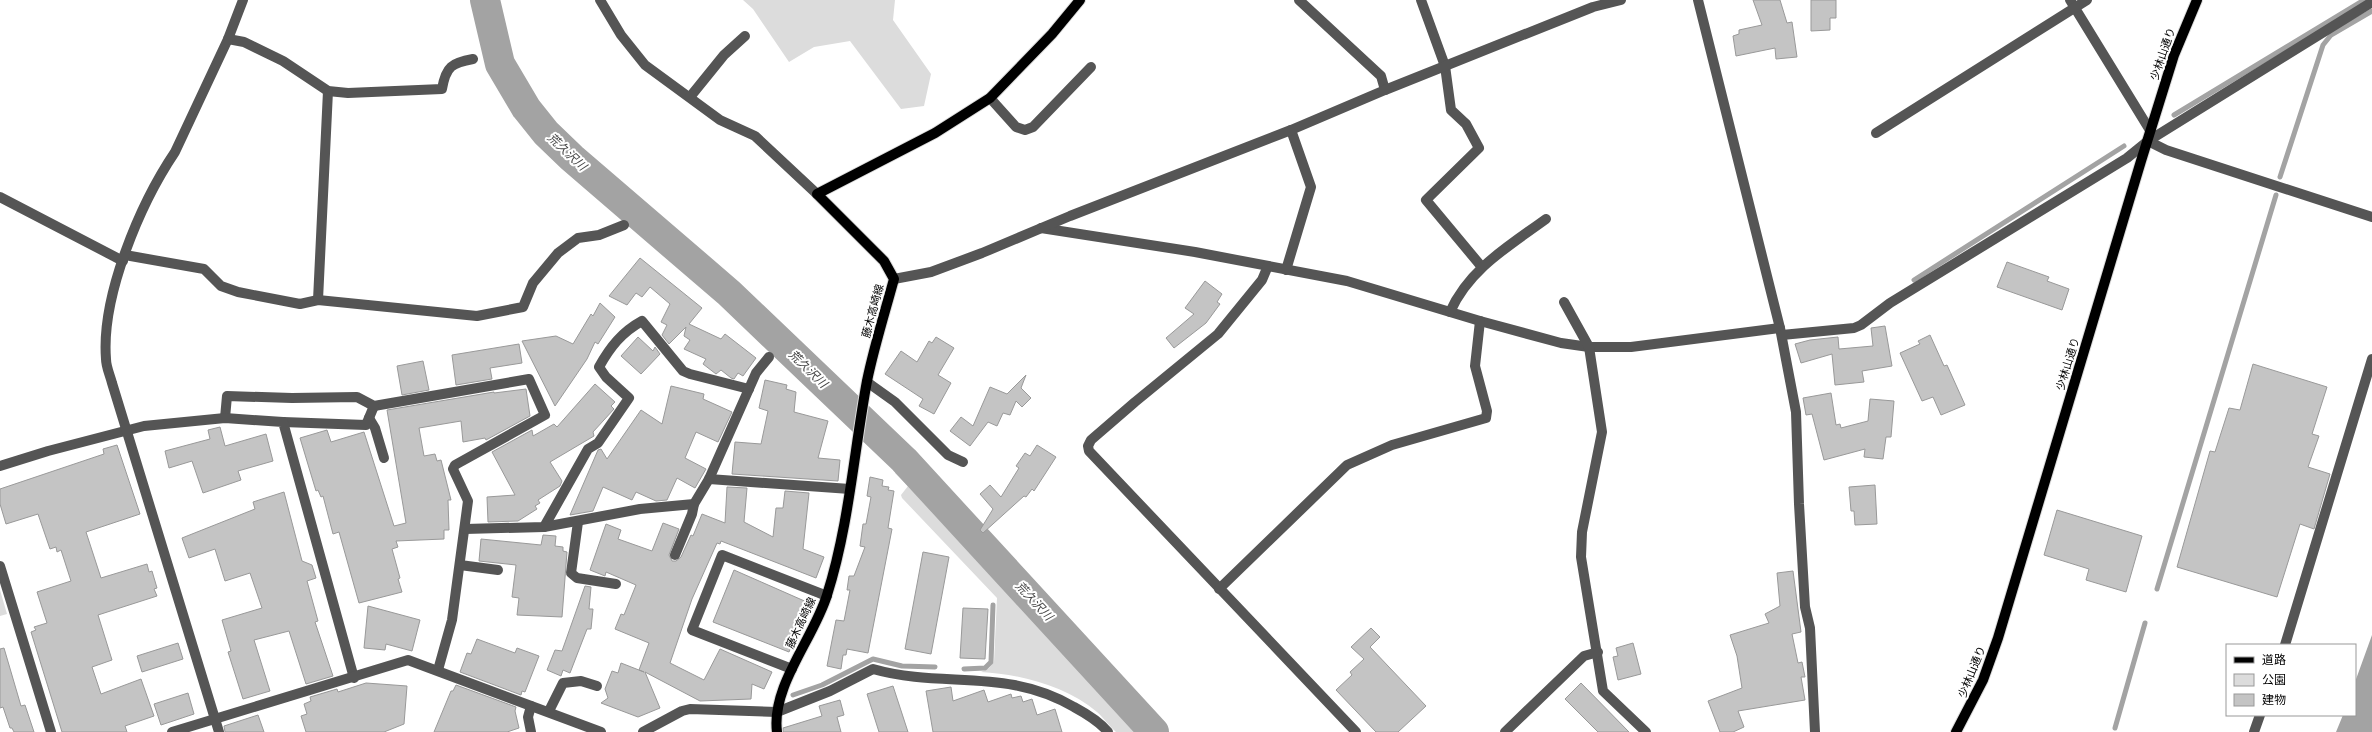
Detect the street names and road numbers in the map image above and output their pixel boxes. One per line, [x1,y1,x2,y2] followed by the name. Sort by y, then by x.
[2148,26,2178,82] street label: 少林山通り
[860,283,886,339] street label: 藤木高崎線
[2054,336,2082,392] street label: 少林山通り
[783,595,819,651] street label: 藤木高崎線
[1956,644,1988,700] street label: 少林山通り

